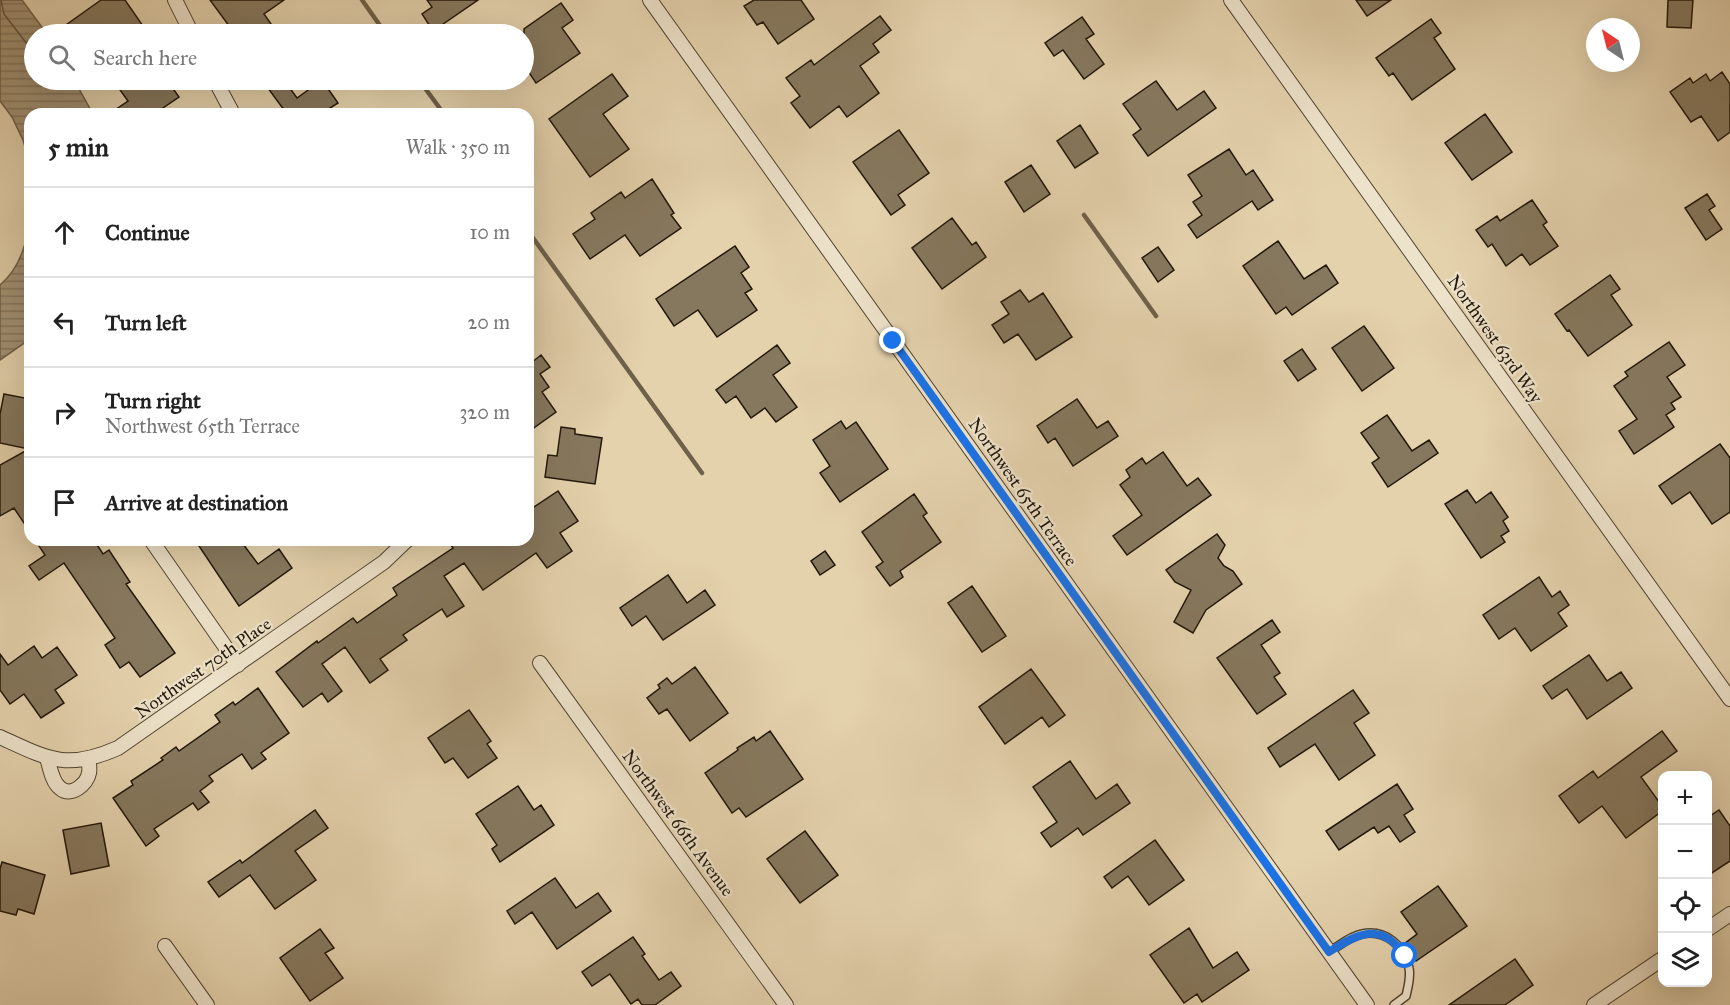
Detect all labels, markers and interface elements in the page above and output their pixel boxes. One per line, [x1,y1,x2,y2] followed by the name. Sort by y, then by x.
[1586,18,1640,72] north arrow
[24,24,534,90] search box
[45,41,78,74] icon: search
[93,44,197,71] text: Search here
[48,131,109,163] text: 5 min
[406,135,510,159] text: Walk · 350 m
[48,216,81,249] icon: ahead
[105,219,190,246] text: Continue
[469,220,510,244] text: 10 m
[1443,271,1548,408] street label: Northwest 63rd Way
[48,306,81,339] icon: left
[105,309,187,336] text: Turn left
[467,310,510,334] text: 20 m
[879,327,905,353] route end
[105,387,201,414] text: Turn right
[48,396,81,429] icon: right
[459,400,510,424] text: 320 m
[105,414,300,438] text: Northwest 65th Terrace
[964,414,1082,570] street label: Northwest 65th Terrace
[48,486,81,519] icon: arrive
[105,489,288,516] text: Arrive at destination
[131,613,275,723] street label: Northwest 70th Place
[617,745,739,901] street label: Northwest 66th Avenue
[1658,771,1712,987] map controls
[1658,771,1712,825] button: +
[1658,825,1712,879] button: −
[1658,879,1712,933] button: locate
[1658,933,1712,987] button: layers
[1391,942,1417,968] route start

